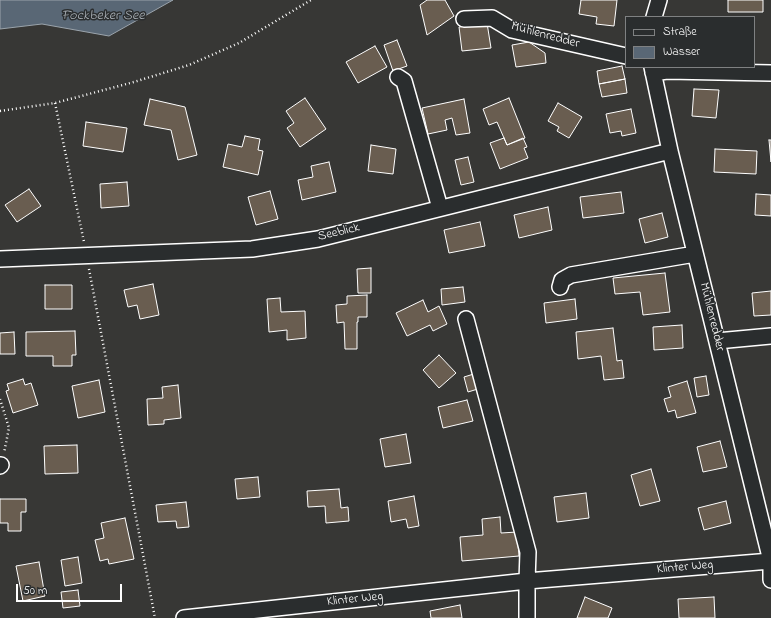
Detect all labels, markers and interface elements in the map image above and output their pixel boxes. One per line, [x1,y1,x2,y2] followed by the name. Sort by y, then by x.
[62,9,144,25] water label: Fockbeker See
[625,16,755,68] legend
[509,19,581,53] street label: Mühlenredder
[663,23,697,41] text: Straße
[663,43,700,61] text: Wasser
[317,221,361,245] street label: Seeblick
[695,281,727,353] street label: Mühlenredder
[656,558,714,578] street label: Klinter Weg
[18,576,124,602] scale bar
[23,582,47,600] text: 50 m
[326,589,384,611] street label: Klinter Weg

